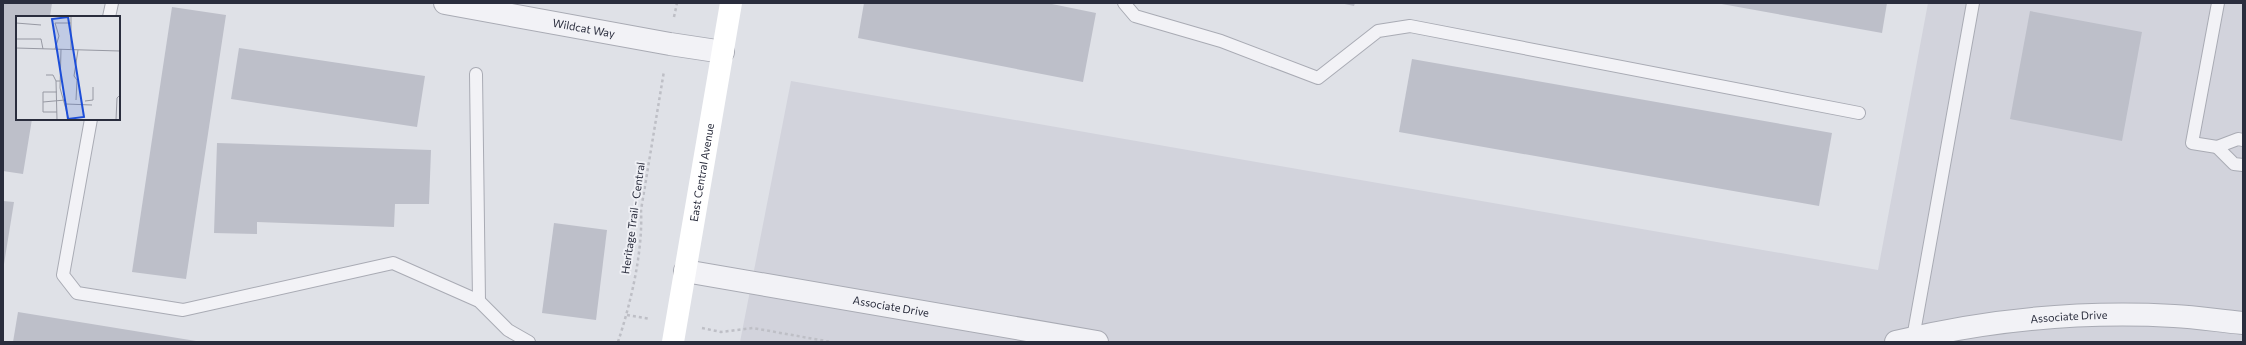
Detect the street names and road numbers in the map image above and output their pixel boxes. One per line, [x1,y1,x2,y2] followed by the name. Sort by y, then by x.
[552,16,616,40] street label: Wildcat Way
[687,122,716,223] street label: East Central Avenue
[618,161,647,275] street label: Heritage Trail - Central
[852,293,930,319] street label: Associate Drive
[2030,308,2108,325] street label: Associate Drive

